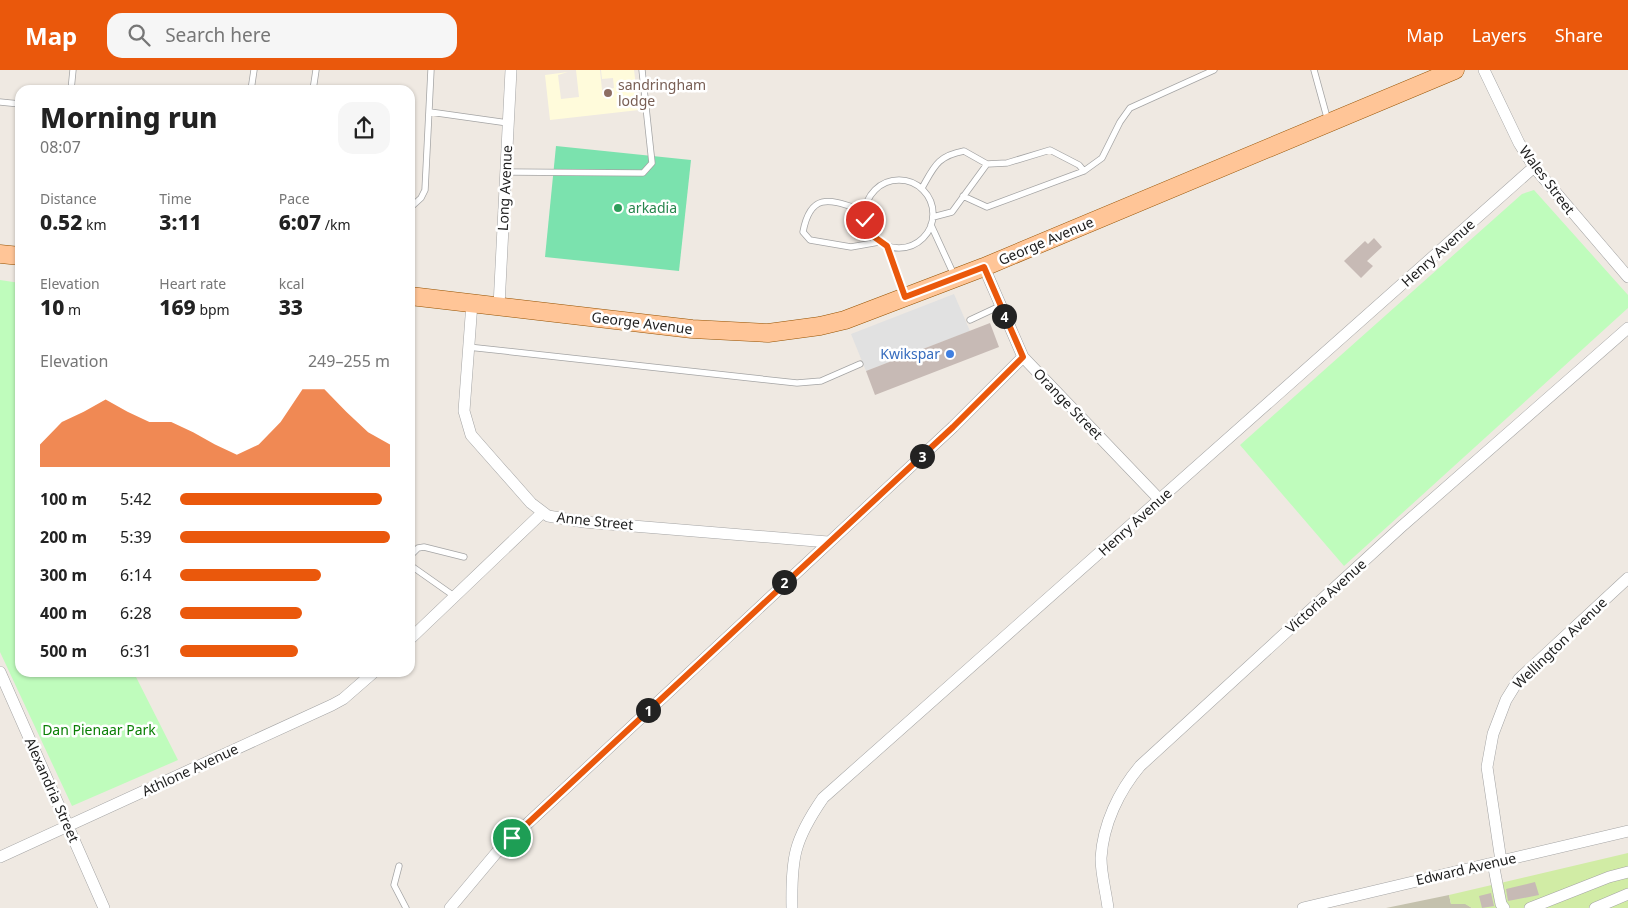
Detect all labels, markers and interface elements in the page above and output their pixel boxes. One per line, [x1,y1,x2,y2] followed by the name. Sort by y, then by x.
[107,13,457,58] search box
[25,19,77,52] text: Map
[125,21,153,49] icon: search
[165,22,271,48] text: Search here
[1406,23,1444,47] text: Map
[1472,23,1527,47] text: Layers
[1555,23,1603,47] text: Share
[618,75,706,110] place label: sandringham lodge
[602,87,614,99] marker: sandringham lodge
[40,98,218,136] text: Morning run
[338,102,390,154] button: share
[40,136,81,158] text: 08:07
[1515,141,1580,218] street label: Wales Street
[493,145,516,231] street label: Long Avenue
[40,189,97,208] text: Distance
[159,189,192,208] text: Time
[279,189,310,208] text: Pace
[628,198,677,217] place label: arkadia
[844,199,886,241] pin
[612,202,624,214] marker: arkadia
[851,206,879,234] icon: check
[40,208,82,236] text: 0.52
[159,208,202,236] text: 3:11
[279,208,321,236] text: 6:07
[995,212,1096,269] street label: George Avenue
[82,215,107,234] text: km
[321,215,350,234] text: /km
[1397,215,1479,291] street label: Henry Avenue
[40,274,100,293] text: Elevation
[159,274,226,293] text: Heart rate
[279,274,304,293] text: kcal
[40,293,64,321] text: 10
[159,293,196,321] text: 169
[279,293,303,321] text: 33
[64,300,81,319] text: m
[196,300,230,319] text: bpm
[992,304,1016,328] pin: 4
[591,307,694,338] street label: George Avenue
[1000,307,1009,326] text: 4
[880,344,940,363] place label: Kwikspar
[944,348,956,360] marker: Kwikspar
[40,350,108,372] text: Elevation
[308,350,390,372] text: 249–255 m
[1030,364,1107,443] street label: Orange Street
[910,444,934,468] pin: 3
[918,447,927,466] text: 3
[1094,484,1176,560] street label: Henry Avenue
[40,488,87,510] text: 100 m
[120,488,152,510] text: 5:42
[556,507,634,534] street label: Anne Street
[40,526,87,548] text: 200 m
[120,526,152,548] text: 5:39
[1281,554,1370,637] street label: Victoria Avenue
[40,564,87,586] text: 300 m
[120,564,152,586] text: 6:14
[772,570,796,594] pin: 2
[780,573,789,592] text: 2
[1509,593,1611,692] street label: Wellington Avenue
[40,602,87,624] text: 400 m
[120,602,152,624] text: 6:28
[40,640,87,662] text: 500 m
[120,640,152,662] text: 6:31
[636,698,660,722] pin: 1
[644,701,653,720] text: 1
[42,720,156,739] park label: Dan Pienaar Park
[21,734,84,845] street label: Alexandria Street
[139,739,241,800] street label: Athlone Avenue
[491,817,533,859] pin
[498,824,526,852] icon: arrive
[1414,848,1518,889] street label: Edward Avenue

